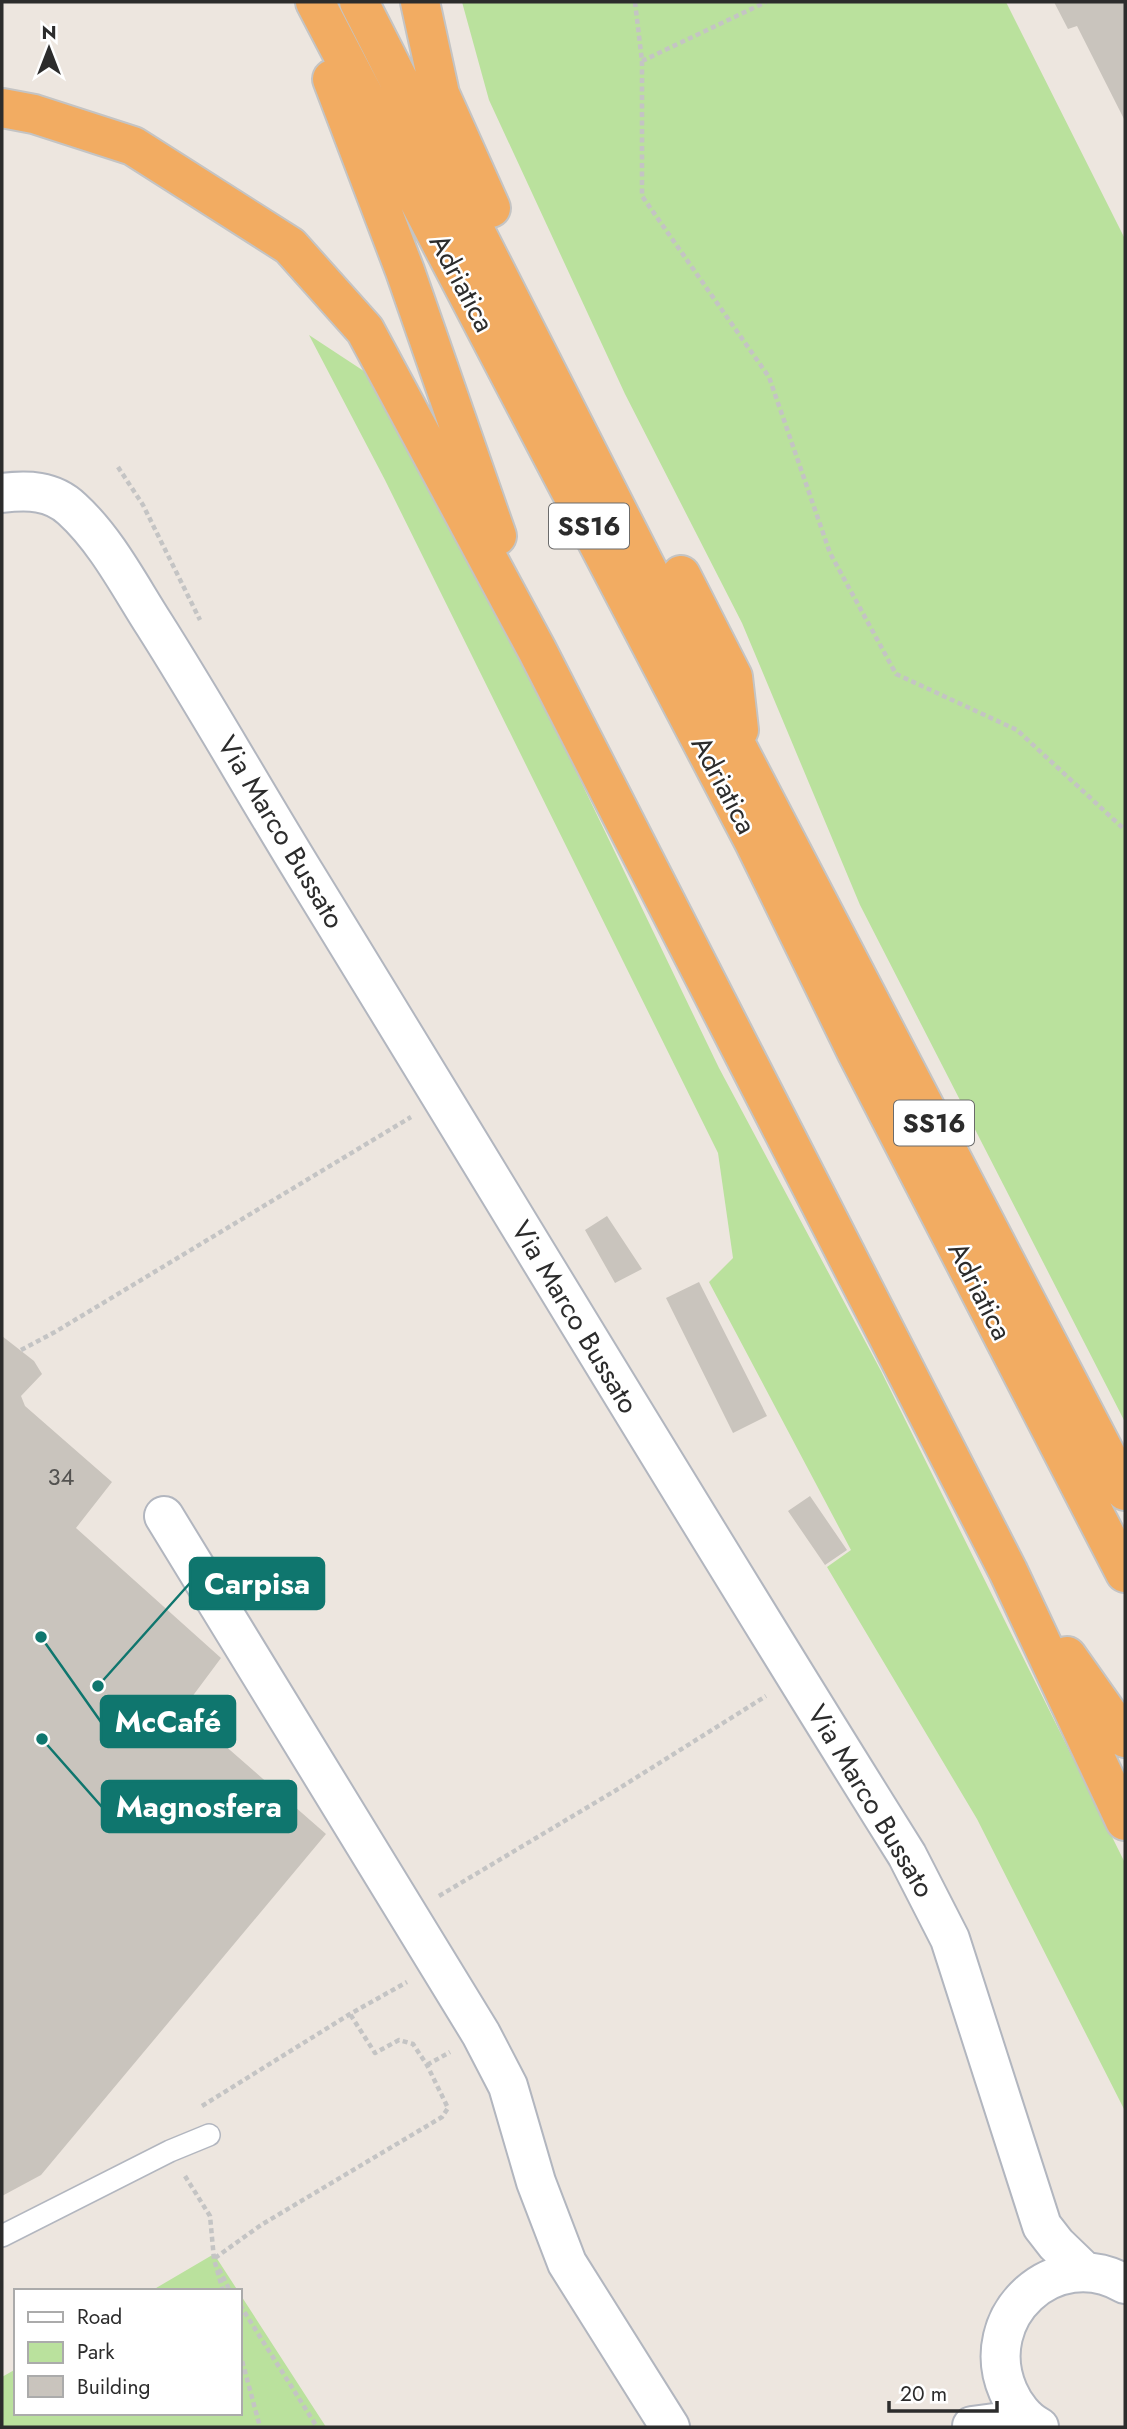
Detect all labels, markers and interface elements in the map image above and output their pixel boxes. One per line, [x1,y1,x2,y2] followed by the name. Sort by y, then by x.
[14,14,84,84] north arrow
[41,19,57,46] text: N
[419,227,505,339] street label: Adriatica
[549,504,629,548] road number: SS16
[207,728,355,936] street label: Via Marco Bussato
[681,729,767,841] street label: Adriatica
[894,1100,974,1146] road number: SS16
[501,1213,649,1421] street label: Via Marco Bussato
[938,1235,1022,1347] street label: Adriatica
[47,1459,75,1494] house number: 34
[190,1558,324,1609] callout: Carpisa
[204,1562,310,1605] text: Carpisa
[101,1696,235,1747] callout: McCafé
[797,1697,945,1905] street label: Via Marco Bussato
[115,1700,221,1743] text: McCafé
[102,1781,296,1832] callout: Magnosfera
[116,1785,282,1828] text: Magnosfera
[14,2289,242,2415] legend
[77,2302,122,2332] text: Road
[77,2337,115,2367] text: Park
[889,2370,998,2414] scale bar
[77,2372,150,2402] text: Building
[900,2379,947,2409] text: 20 m

